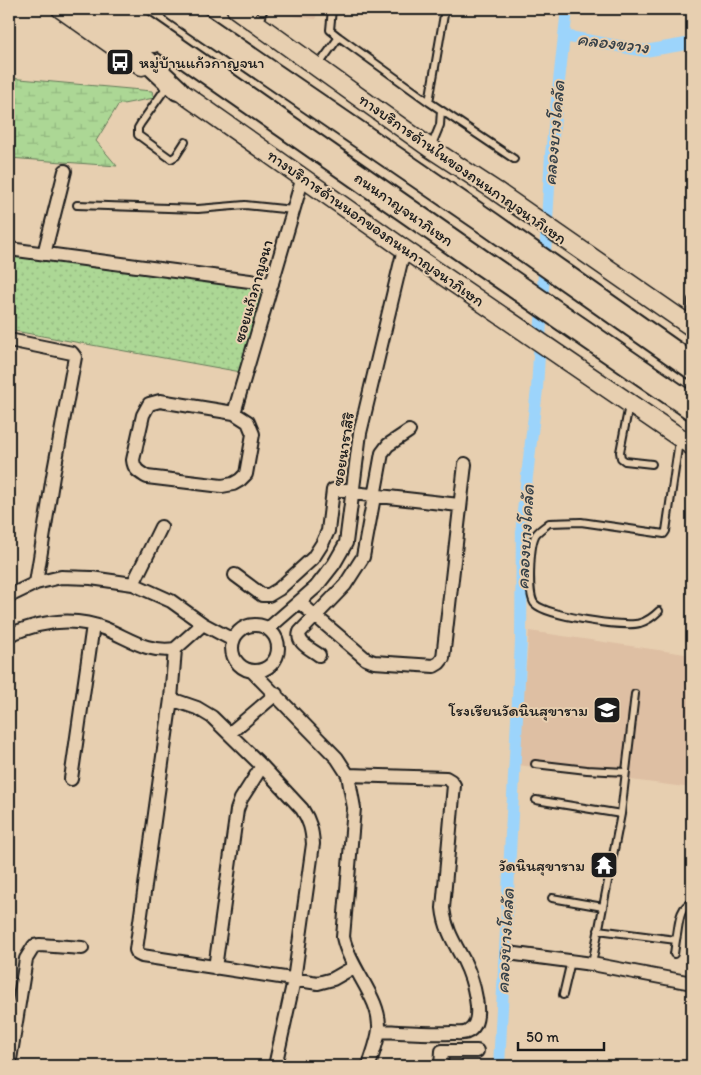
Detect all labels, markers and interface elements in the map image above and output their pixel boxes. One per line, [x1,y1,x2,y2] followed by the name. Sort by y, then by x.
[576,28,651,58] water label: คลองขวาง
[105,47,135,77] bus stop icon: หมู่บ้านแก้วกาญจนา
[139,53,264,73] place label: หมู่บ้านแก้วกาญจนา
[538,79,570,186] water label: คลองบางโคลัด
[355,90,571,248] street label: ทางบริการด้านในของถนนกาญจนาภิเษก
[264,145,488,311] street label: ทางบริการด้านนอกของถนนกาญจนาภิเษก
[351,168,457,250] street label: ถนนกาญจนาภิเษก
[229,237,277,345] street label: ซอยแก้วกาญจนา
[328,411,358,487] street label: ซอยนาราสิริ
[511,483,539,590] water label: คลองบางโคลัด
[592,695,622,725] school or university icon: โรงเรียนวัดนินสุขาราม
[448,701,588,721] place label: โรงเรียนวัดนินสุขาราม
[589,850,619,880] temple icon: วัดนินสุขาราม
[499,856,585,876] place label: วัดนินสุขาราม
[491,887,519,994] water label: คลองบางโคลัด
[518,1020,605,1052] scale bar
[526,1028,559,1046] text: 50 m

